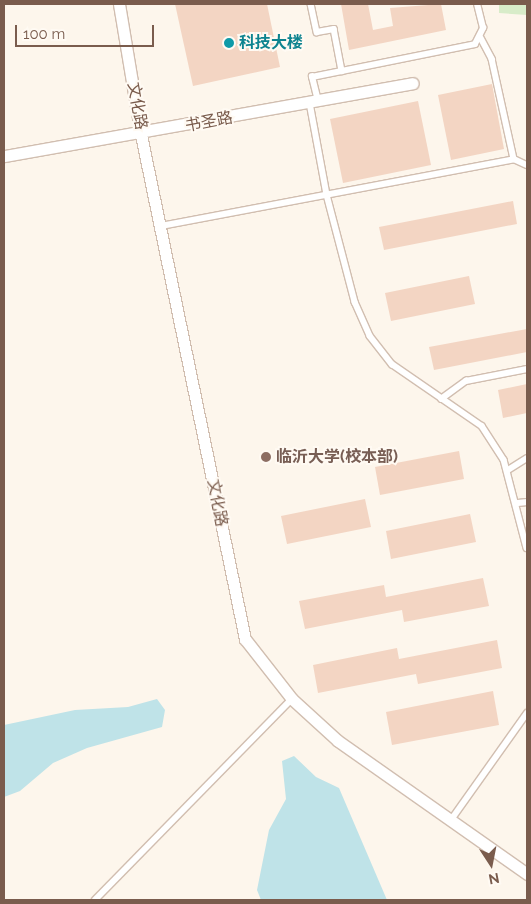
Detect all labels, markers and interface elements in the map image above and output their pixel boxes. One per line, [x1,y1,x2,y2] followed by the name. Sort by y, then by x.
[18,15,156,47] scale bar
[23,25,65,43] text: 100 m
[239,33,303,53] place label: 科技大楼
[223,37,235,49] marker: 科技大楼
[123,81,151,131] street label: 文化路
[184,108,234,136] street label: 书圣路
[276,447,398,467] place label: 临沂大学(校本部)
[260,451,272,463] marker: 临沂大学(校本部)
[203,478,231,528] street label: 文化路
[466,839,516,889] north arrow
[487,870,501,888] text: N

